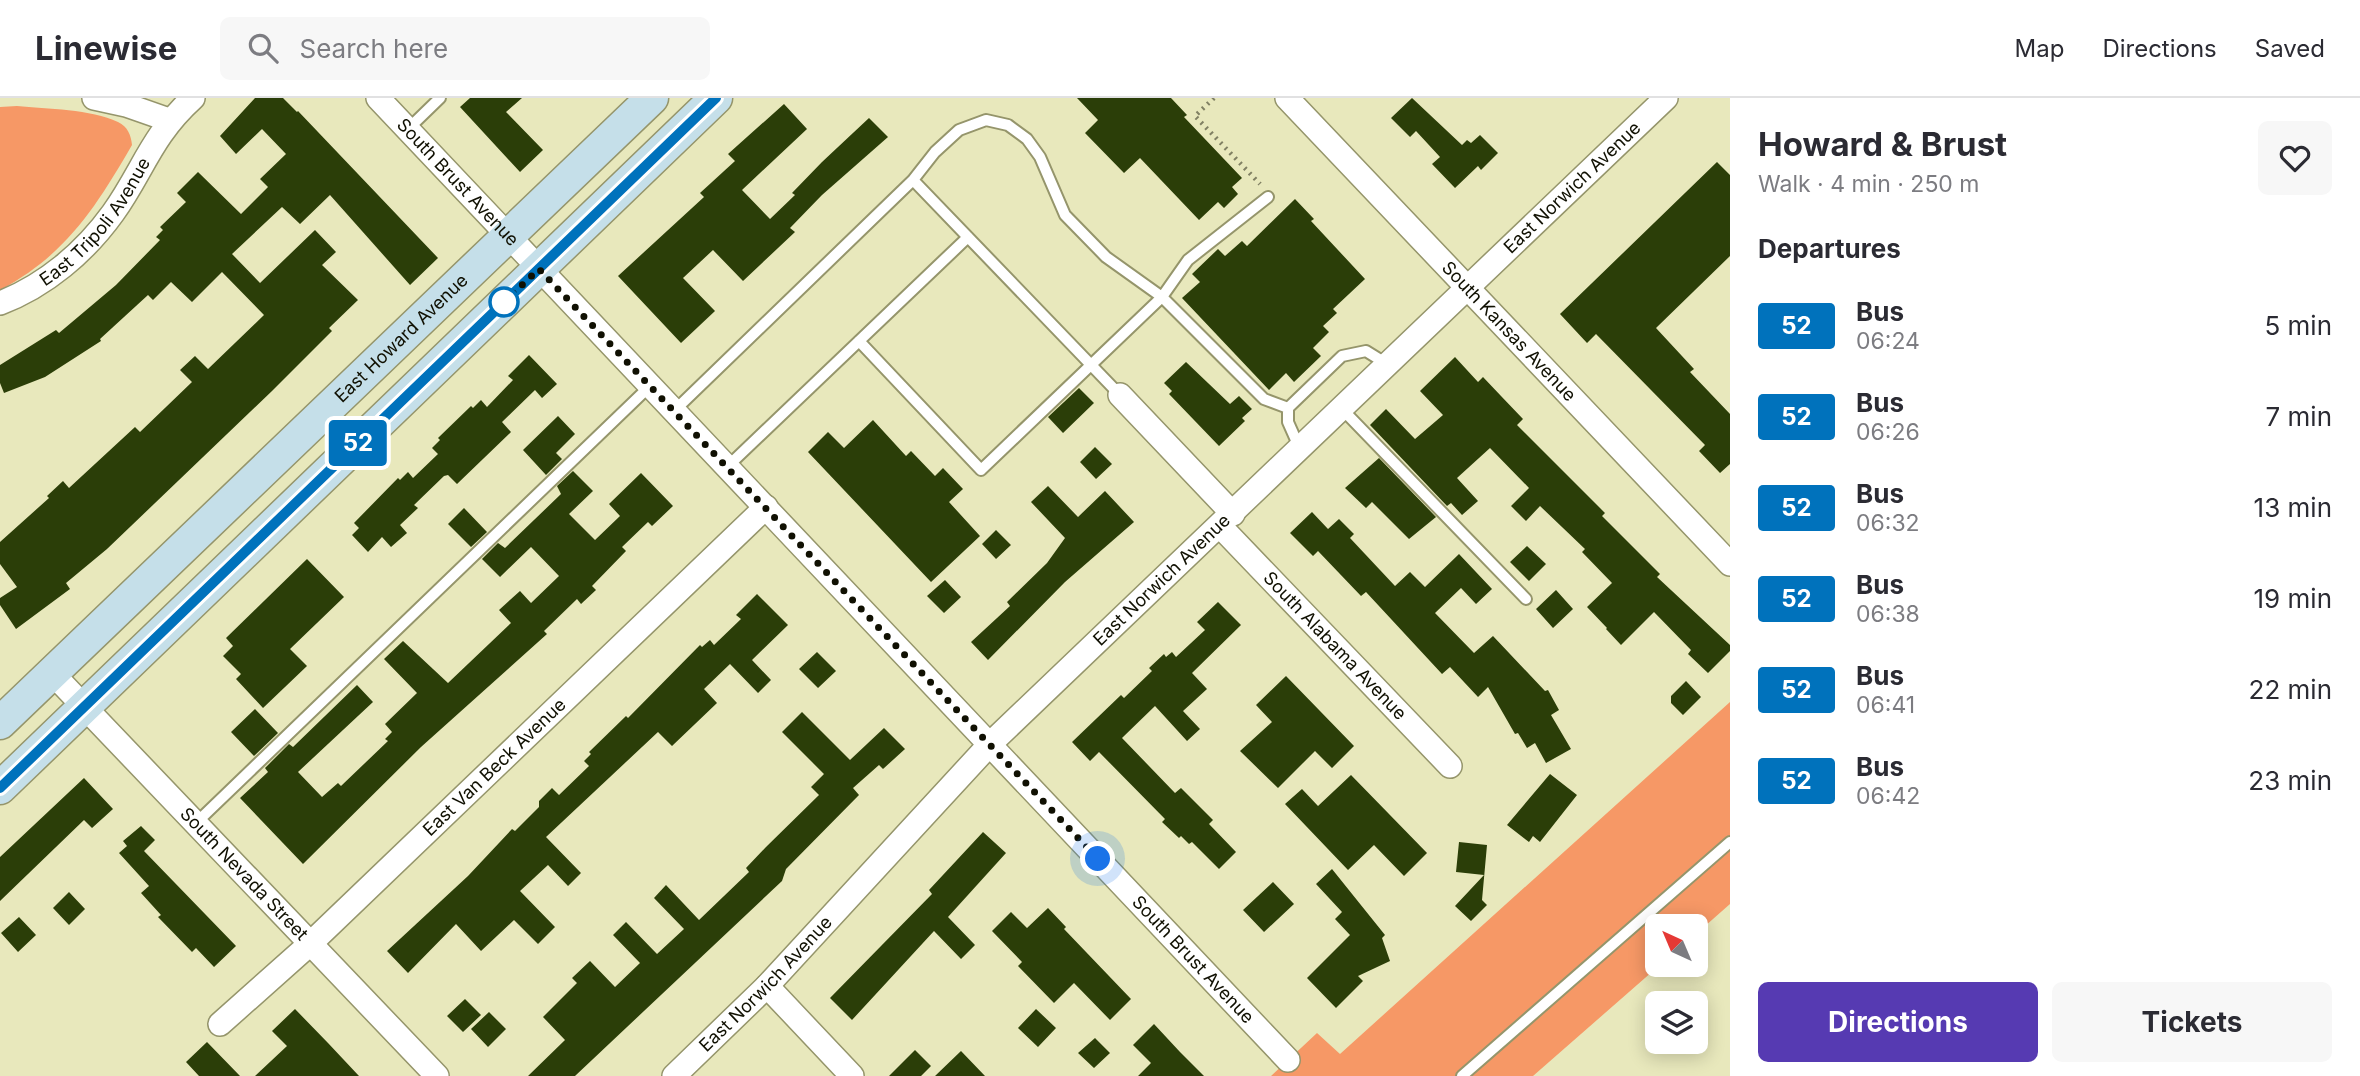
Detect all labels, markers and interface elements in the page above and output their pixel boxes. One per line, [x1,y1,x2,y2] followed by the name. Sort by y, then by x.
[220,17,710,80] search box
[35,28,178,68] text: Linewise
[244,29,282,67] icon: search
[300,33,448,64] text: Search here
[2015,34,2064,63] text: Map
[2102,34,2217,63] text: Directions
[2255,34,2325,63] text: Saved
[393,114,523,250] street label: South Brust Avenue
[1499,117,1645,257] street label: East Norwich Avenue
[2258,121,2332,195] button: heart
[1758,124,2007,164] text: Howard & Brust
[35,154,154,290] street label: East Tripoli Avenue
[1758,170,1980,198] text: Walk · 4 min · 250 m
[1758,233,1901,264] text: Departures
[1438,257,1581,405] street label: South Kansas Avenue
[330,269,472,406] street label: East Howard Avenue
[489,287,519,317] unlabelled marker
[1856,296,1904,327] text: Bus
[2264,310,2332,341] text: 5 min
[1781,311,1812,340] text: 52
[1856,327,1920,355] text: 06:24
[1856,387,1904,418] text: Bus
[2266,401,2332,432] text: 7 min
[1781,402,1812,431] text: 52
[1856,418,1920,446] text: 06:26
[326,420,390,466] line badge: 52
[343,428,373,457] text: 52
[1856,478,1904,509] text: Bus
[2254,492,2332,523] text: 13 min
[1781,493,1812,522] text: 52
[1089,509,1234,650] street label: East Norwich Avenue
[1856,509,1920,537] text: 06:32
[1259,567,1411,724] street label: South Alabama Avenue
[1856,569,1904,600] text: Bus
[2254,583,2332,614] text: 19 min
[1781,584,1812,613] text: 52
[1856,600,1920,628] text: 06:38
[1856,660,1904,691] text: Bus
[2249,674,2332,705] text: 22 min
[1781,675,1812,704] text: 52
[1856,691,1915,719] text: 06:41
[418,694,570,840] street label: East Van Beck Avenue
[1856,751,1904,782] text: Bus
[2248,765,2332,796] text: 23 min
[1781,766,1812,795] text: 52
[1856,782,1920,810] text: 06:42
[176,803,313,944] street label: South Nevada Street
[1080,841,1115,876] your location
[1128,891,1259,1027] street label: South Brust Avenue
[695,912,836,1056] street label: East Norwich Avenue
[1645,914,1708,976] north arrow
[1645,914,1708,1054] map controls
[1758,982,2038,1062] button: Directions
[2052,982,2332,1062] button: Tickets
[1645,991,1708,1054] button: layers

